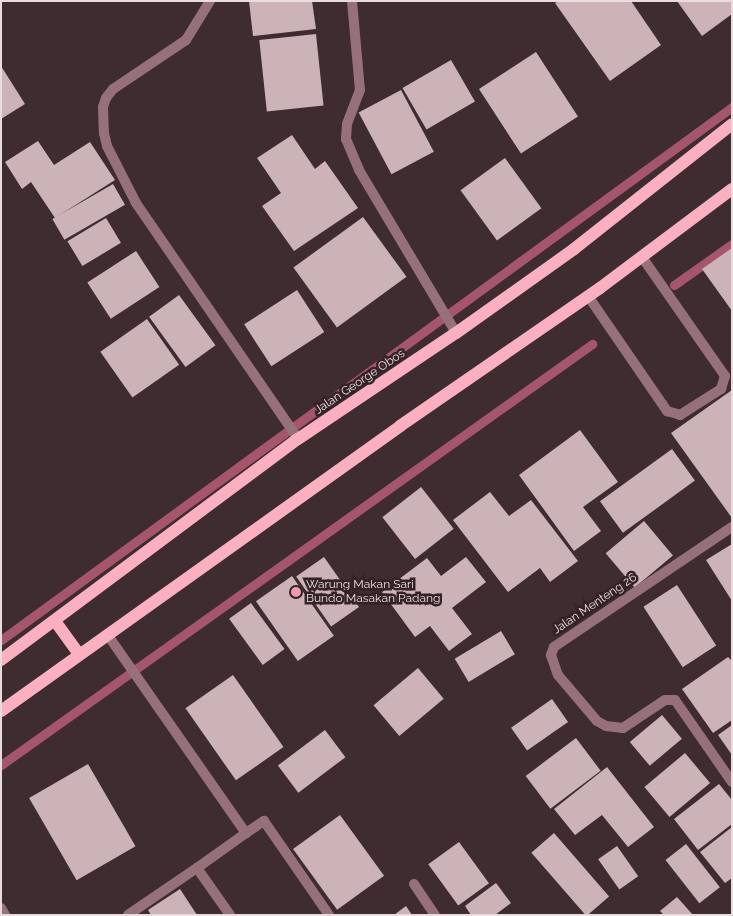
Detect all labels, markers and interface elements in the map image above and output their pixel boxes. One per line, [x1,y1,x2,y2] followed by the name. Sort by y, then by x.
[312,346,408,418] street label: Jalan George Obos
[550,571,640,637] street label: Jalan Menteng 26
[306,578,440,606] place label: Warung Makan Sari Bundo Masakan Padang
[290,586,302,598] marker: Warung Makan Sari Bundo Masakan Padang

